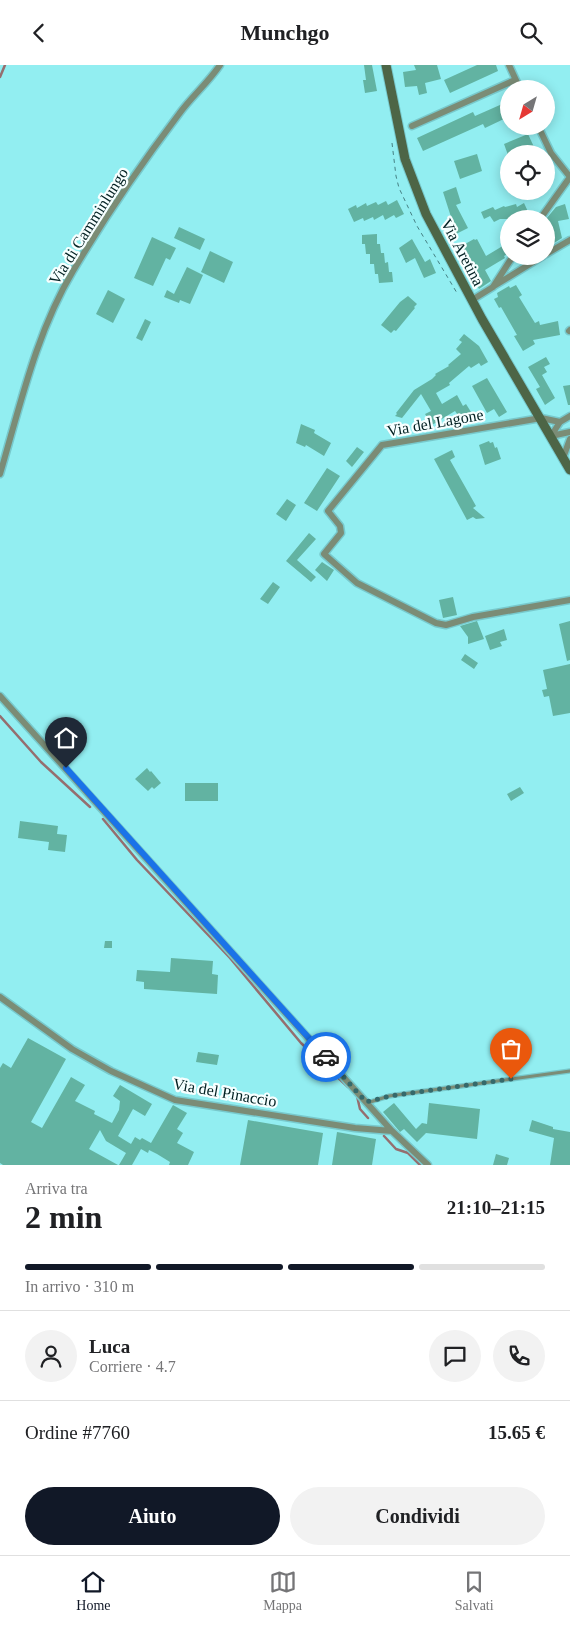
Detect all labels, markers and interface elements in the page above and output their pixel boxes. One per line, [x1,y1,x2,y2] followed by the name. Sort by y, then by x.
[25,19,53,47] icon: back
[517,19,545,47] icon: search
[240,20,330,45] text: Munchgo
[500,80,555,135] north arrow
[500,80,555,265] map controls
[500,145,555,200] button: locate
[46,165,132,288] street label: Via di Camminlungo
[500,210,555,265] button: layers
[438,216,487,289] street label: Via Aretina
[386,406,485,440] street label: Via del Lagone
[45,717,87,768] pin
[52,724,80,752] icon: home
[490,1028,532,1079] pin
[301,1032,351,1082] courier
[497,1035,525,1063] icon: bag
[312,1043,340,1071] icon: car
[172,1075,278,1110] street label: Via del Pinaccio
[25,1180,88,1197] text: Arriva tra
[447,1197,545,1218] text: 21:10–21:15
[25,1199,102,1235] text: 2 min
[25,1278,134,1295] text: In arrivo · 310 m
[25,1330,77,1382] button: person
[429,1330,481,1382] button: chat
[493,1330,545,1382] button: phone
[89,1336,130,1357] text: Luca
[89,1358,176,1375] text: Corriere · 4.7
[25,1422,130,1443] text: Ordine #7760
[488,1422,545,1443] text: 15.65 €
[25,1487,280,1545] button: Aiuto
[290,1487,545,1545] button: Condividi
[76,1568,111,1614] tab: Home
[263,1568,302,1614] tab: Mappa
[455,1568,494,1614] tab: Salvati

